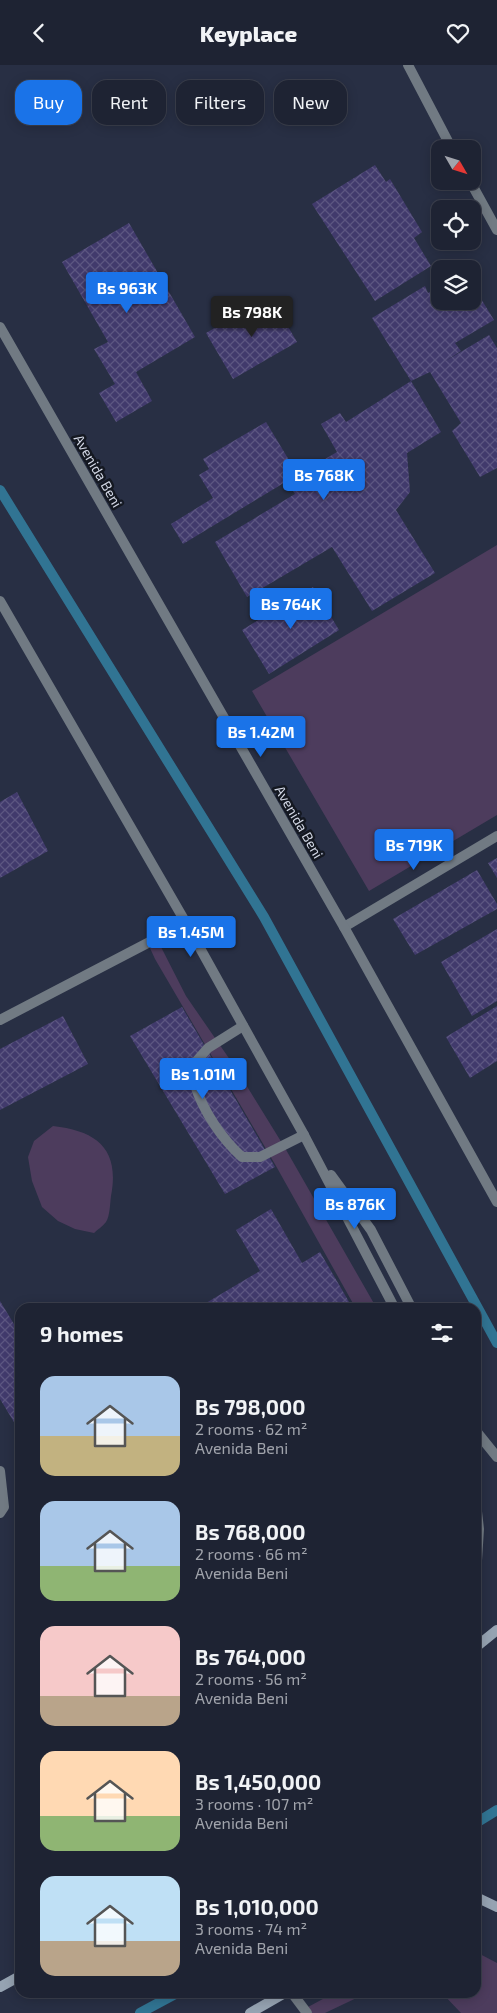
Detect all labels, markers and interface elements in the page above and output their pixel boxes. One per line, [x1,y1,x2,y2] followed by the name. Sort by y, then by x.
[25,19,53,47] icon: back
[444,19,472,47] icon: heart
[200,20,297,46] text: Keyplace
[15,80,82,125] chip: Buy
[92,80,166,125] chip: Rent
[176,80,264,125] chip: Filters
[274,80,347,125] chip: New
[431,140,481,190] north arrow
[431,140,481,310] map controls
[431,200,481,250] button: locate
[431,260,481,310] button: layers
[81,271,173,314] pin: Bs 963K
[97,278,157,297] text: Bs 963K
[206,295,298,338] pin: Bs 798K
[222,302,282,321] text: Bs 798K
[71,431,126,510] street label: Avenida Beni
[278,459,370,501] pin: Bs 768K
[294,465,354,484] text: Bs 768K
[245,587,337,630] pin: Bs 764K
[261,594,321,613] text: Bs 764K
[209,715,313,758] pin: Bs 1.42M
[227,722,295,741] text: Bs 1.42M
[272,782,327,861] street label: Avenida Beni
[368,829,460,871] pin: Bs 719K
[385,835,443,854] text: Bs 719K
[139,915,243,958] pin: Bs 1.45M
[158,922,224,941] text: Bs 1.45M
[151,1057,255,1100] pin: Bs 1.01M
[171,1064,235,1083] text: Bs 1.01M
[309,1187,401,1230] pin: Bs 876K
[325,1194,385,1213] text: Bs 876K
[428,1319,456,1347] icon: filters
[40,1321,123,1346] text: 9 homes
[195,1394,306,1419] text: Bs 798,000
[80,1396,140,1456] icon: home
[195,1419,307,1438] text: 2 rooms · 62 m²
[195,1438,288,1457] text: Avenida Beni
[195,1519,306,1544] text: Bs 768,000
[80,1521,140,1581] icon: home
[195,1544,308,1563] text: 2 rooms · 66 m²
[195,1563,288,1582] text: Avenida Beni
[195,1644,306,1669] text: Bs 764,000
[80,1646,140,1706] icon: home
[195,1669,307,1688] text: 2 rooms · 56 m²
[195,1688,288,1707] text: Avenida Beni
[195,1769,321,1794] text: Bs 1,450,000
[80,1771,140,1831] icon: home
[195,1794,313,1813] text: 3 rooms · 107 m²
[195,1813,288,1832] text: Avenida Beni
[195,1894,319,1919] text: Bs 1,010,000
[80,1896,140,1956] icon: home
[195,1919,307,1938] text: 3 rooms · 74 m²
[195,1938,288,1957] text: Avenida Beni

